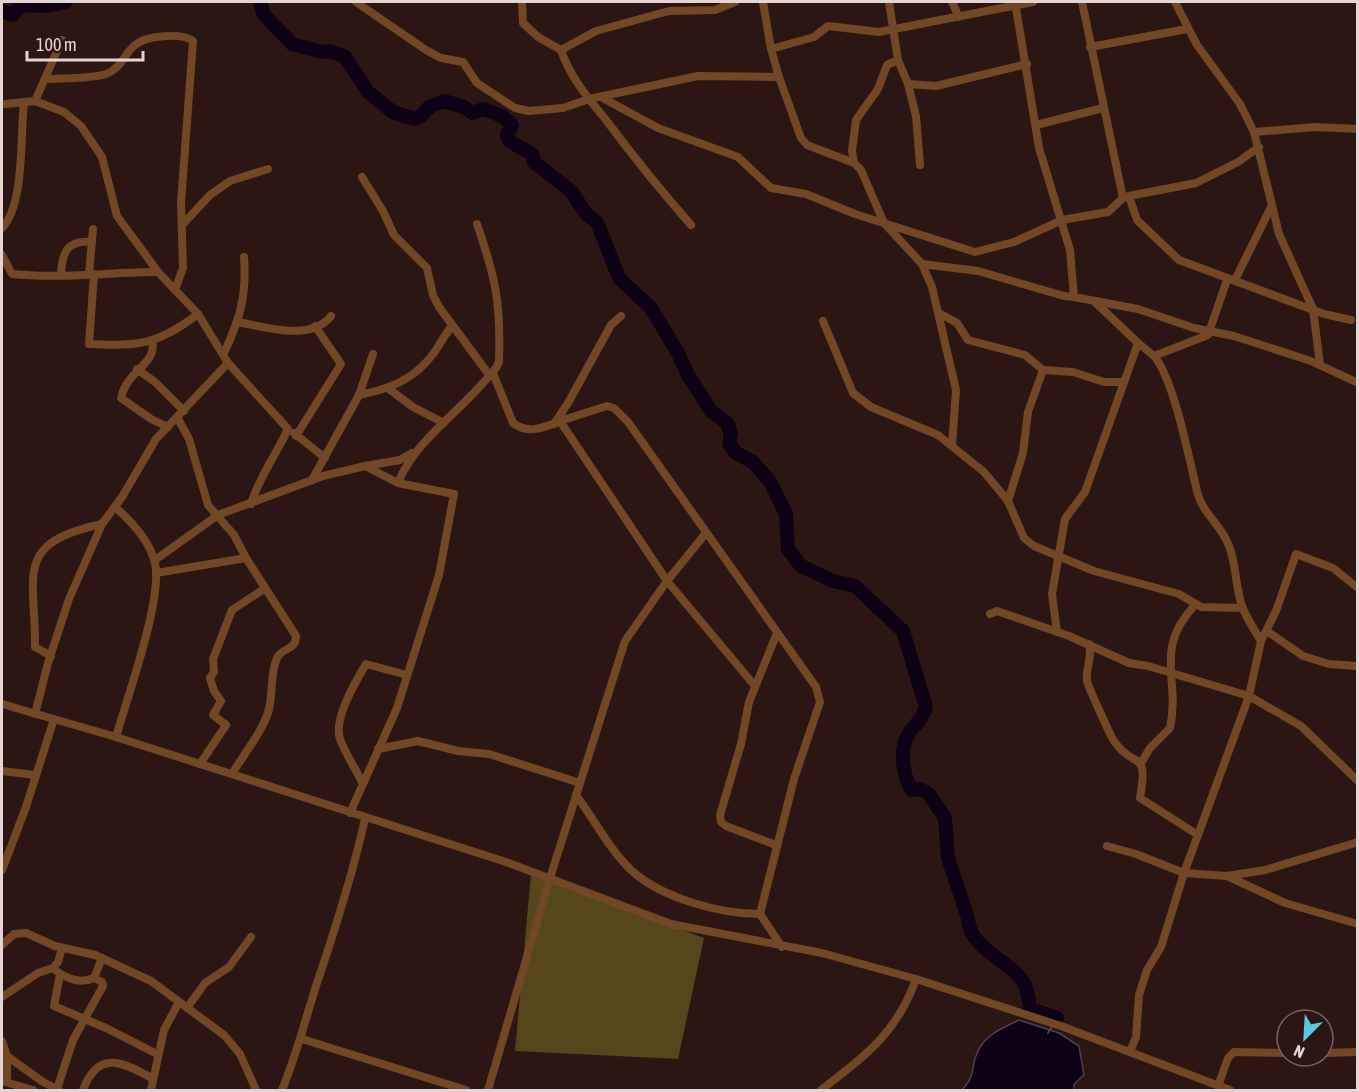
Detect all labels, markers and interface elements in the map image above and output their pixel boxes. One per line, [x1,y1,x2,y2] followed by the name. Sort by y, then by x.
[27,24,142,62] scale bar
[36,34,77,55] text: 100 m
[1275,1008,1335,1068] north arrow
[1291,1042,1307,1062] text: N

